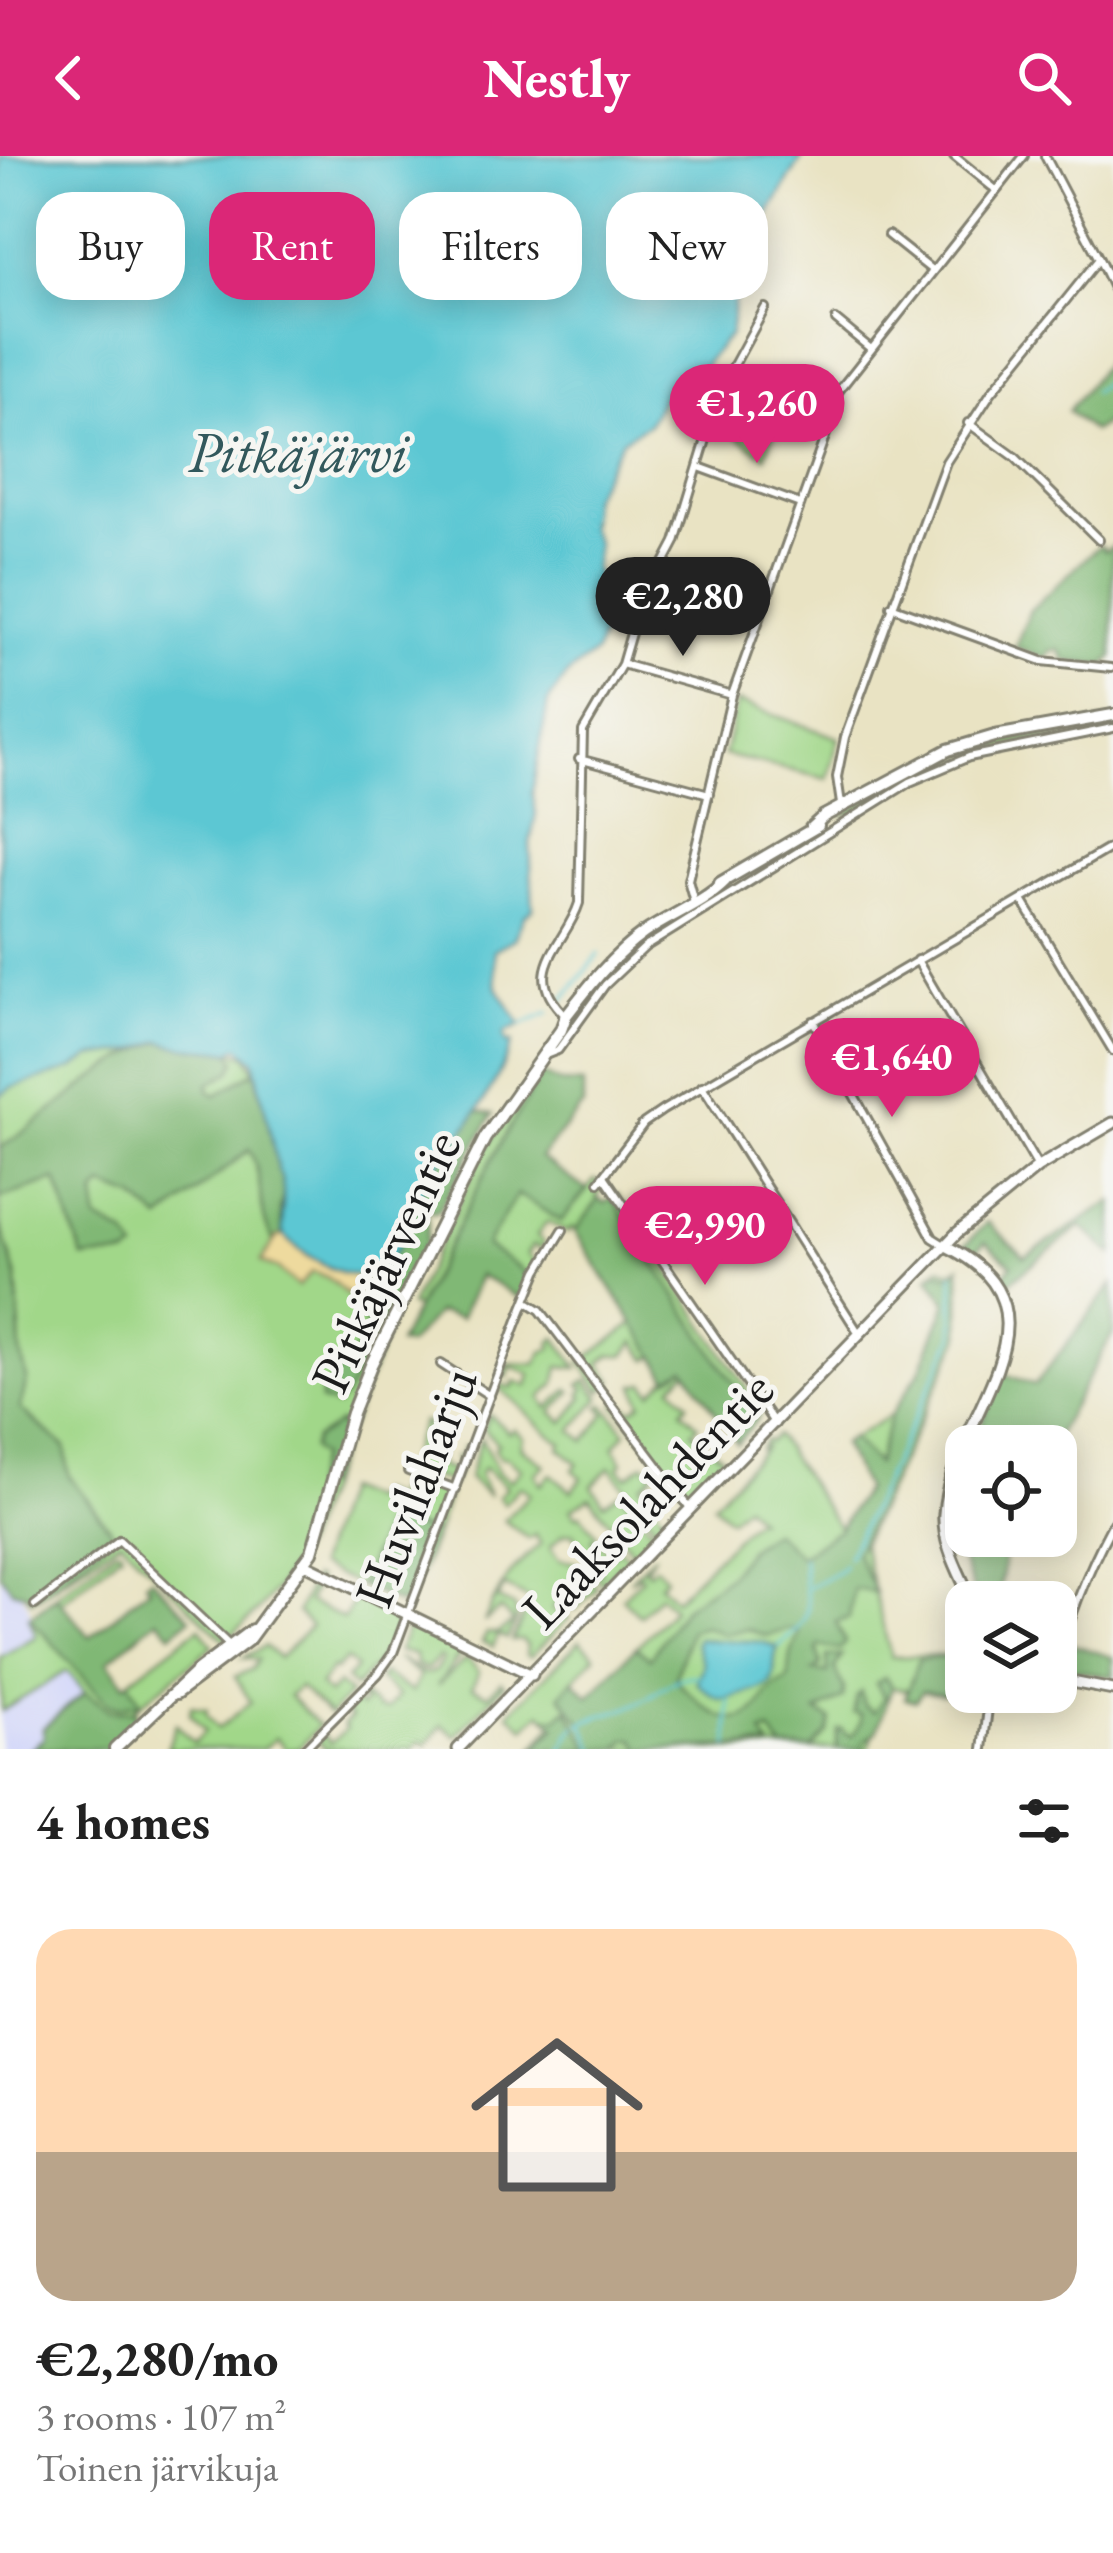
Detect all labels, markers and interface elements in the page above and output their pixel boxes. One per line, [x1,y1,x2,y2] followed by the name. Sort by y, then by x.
[483,43,630,113] text: Nestly
[36,45,102,111] icon: back
[1011,45,1077,111] icon: search
[36,192,185,300] chip: Buy
[209,192,375,300] chip: Rent
[399,192,582,300] chip: Filters
[606,192,768,300] chip: New
[659,364,855,466] pin: €1,260
[697,377,817,428] text: €1,260
[188,415,411,489] water label: Pitkäjärvi
[585,557,781,659] pin: €2,280
[623,570,743,621] text: €2,280
[794,1018,990,1120] pin: €1,640
[832,1031,952,1082] text: €1,640
[294,1119,476,1403] street label: Pitkäjärventie
[607,1186,803,1288] pin: €2,990
[645,1199,765,1250] text: €2,990
[506,1355,788,1643] street label: Laaksolahdentie
[337,1357,493,1617] street label: Huvilaharju
[945,1425,1077,1713] map controls
[945,1425,1077,1557] button: locate
[945,1581,1077,1713] button: layers
[36,1788,210,1854] text: 4 homes
[1011,1788,1077,1854] icon: filters
[449,2007,665,2223] icon: home
[36,2325,279,2391] text: €2,280/mo
[36,2391,287,2442] text: 3 rooms · 107 m²
[36,2442,278,2493] text: Toinen järvikuja

